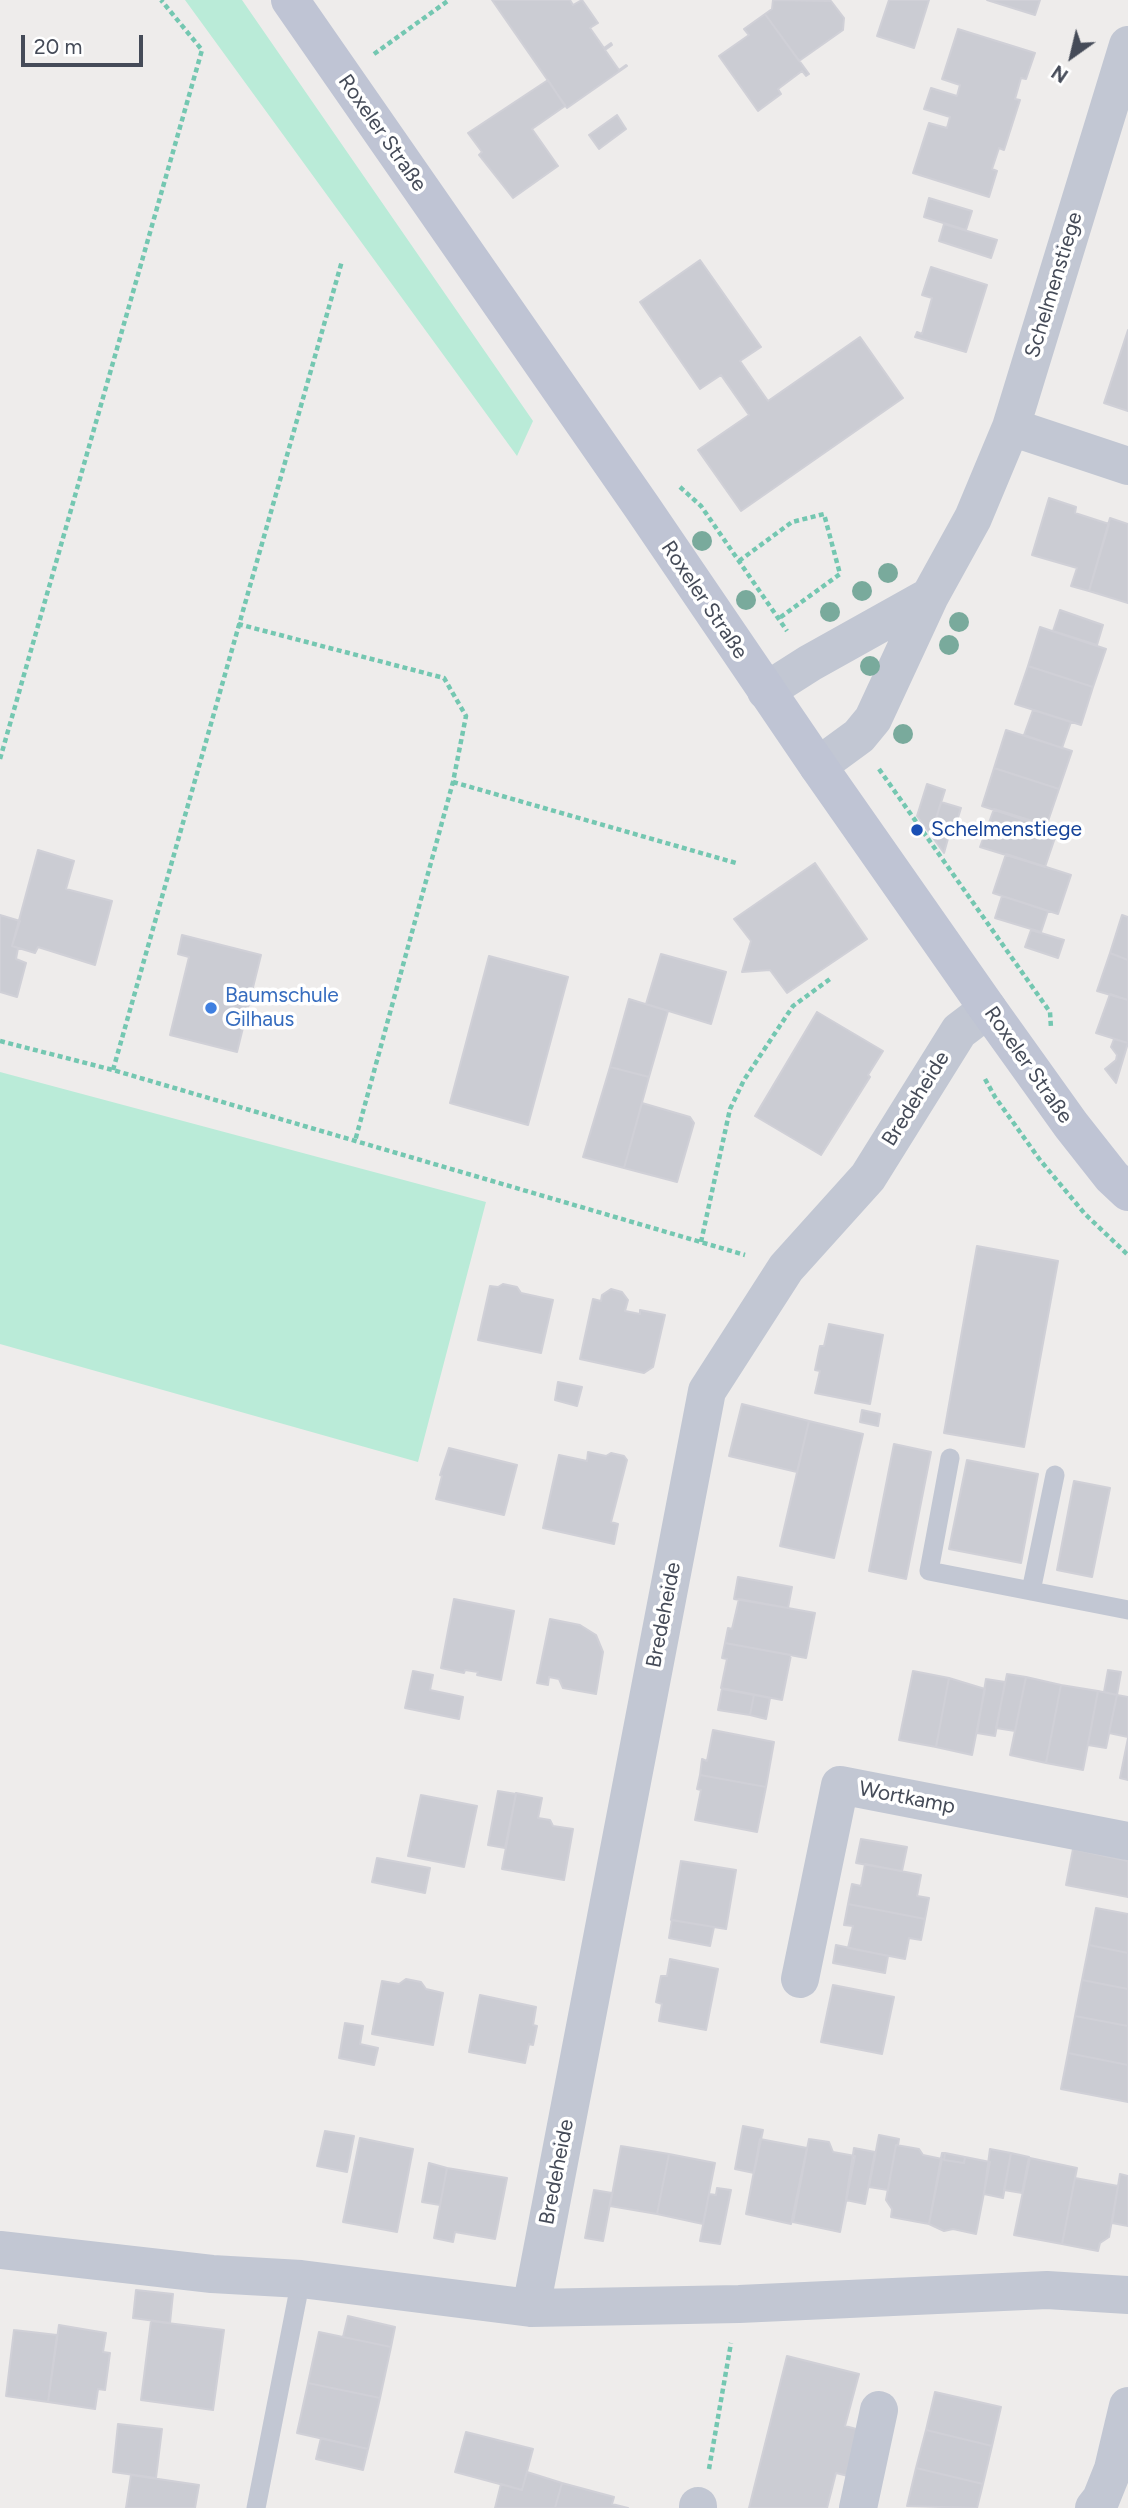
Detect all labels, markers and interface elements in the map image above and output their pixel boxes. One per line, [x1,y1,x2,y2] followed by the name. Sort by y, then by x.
[24,21,147,65] scale bar
[1037,21,1107,91] north arrow
[34,34,82,59] text: 20 m
[1047,60,1072,87] text: N
[332,70,432,196] street label: Roxeler Straße
[1020,209,1088,361] street label: Schelmenstiege
[655,536,753,664] street label: Roxeler Straße
[931,817,1082,843] place label: Schelmenstiege
[909,822,925,838] marker: Schelmenstiege
[225,983,339,1033] place label: Baumschule Gilhaus
[203,1000,219,1016] marker: Baumschule Gilhaus
[978,1002,1078,1128] street label: Roxeler Straße
[877,1047,955,1151] street label: Bredeheide
[641,1560,687,1670] street label: Bredeheide
[857,1776,957,1820] street label: Wortkamp
[534,2117,580,2227] street label: Bredeheide

